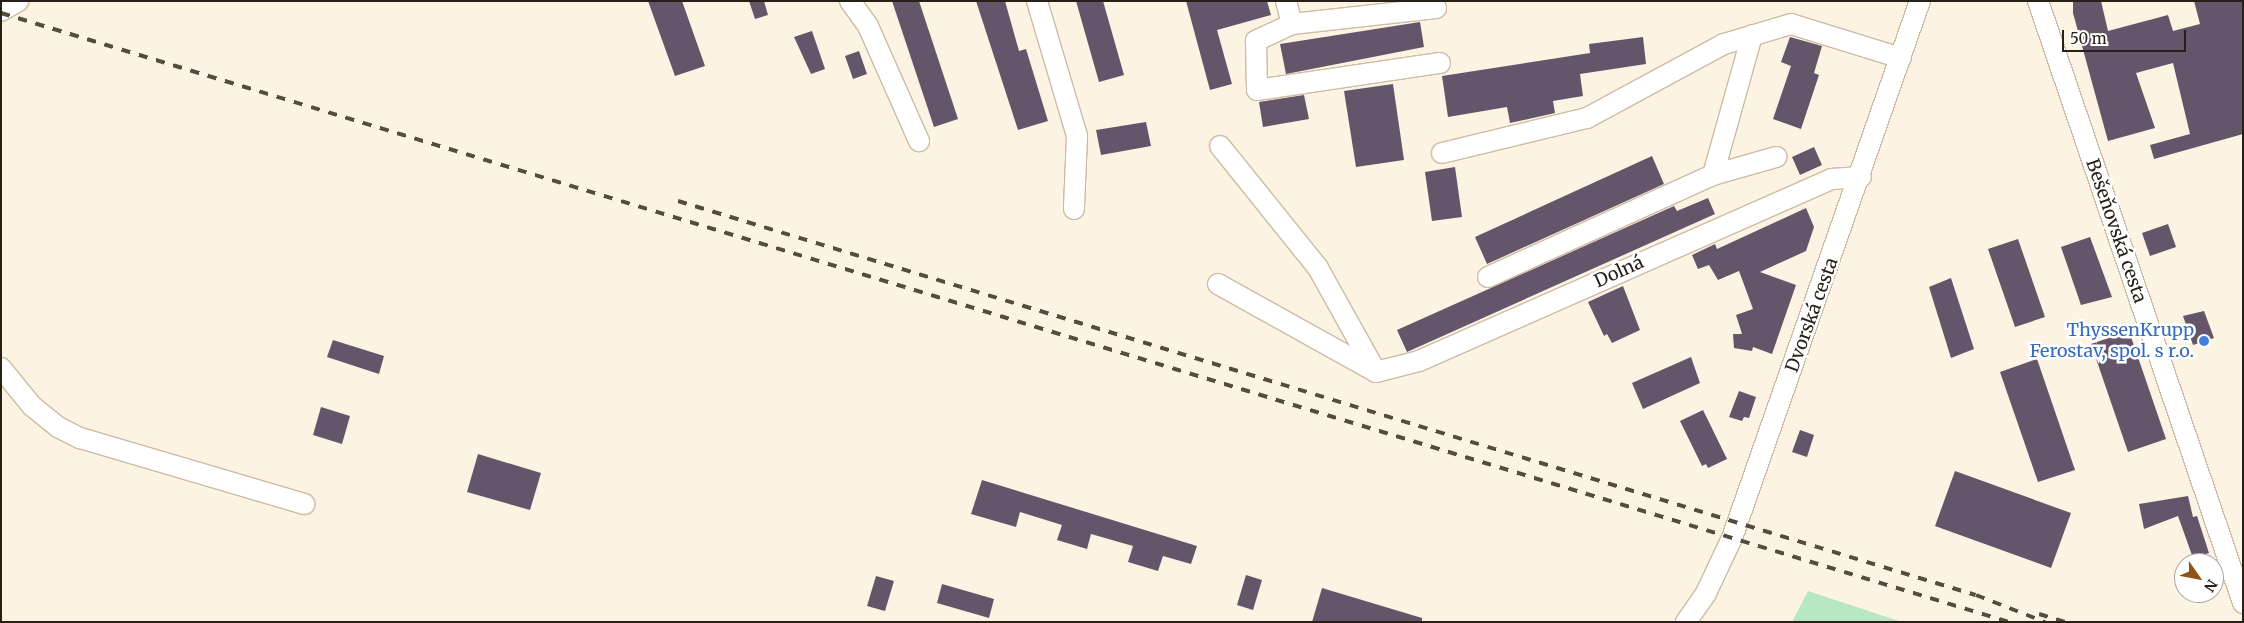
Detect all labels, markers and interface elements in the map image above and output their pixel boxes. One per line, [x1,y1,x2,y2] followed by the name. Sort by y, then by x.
[2064,20,2188,52] scale bar
[2070,29,2107,48] text: 50 m
[2081,156,2151,306] street label: Bešeňovská cesta
[1591,252,1647,292] street label: Dolná
[1781,255,1843,375] street label: Dvorská cesta
[2030,320,2194,362] place label: ThyssenKrupp Ferostav, spol. s r.o.
[2198,335,2210,347] marker: ThyssenKrupp Ferostav, spol. s r.o.
[2174,553,2224,603] north arrow
[2200,576,2221,595] text: N

